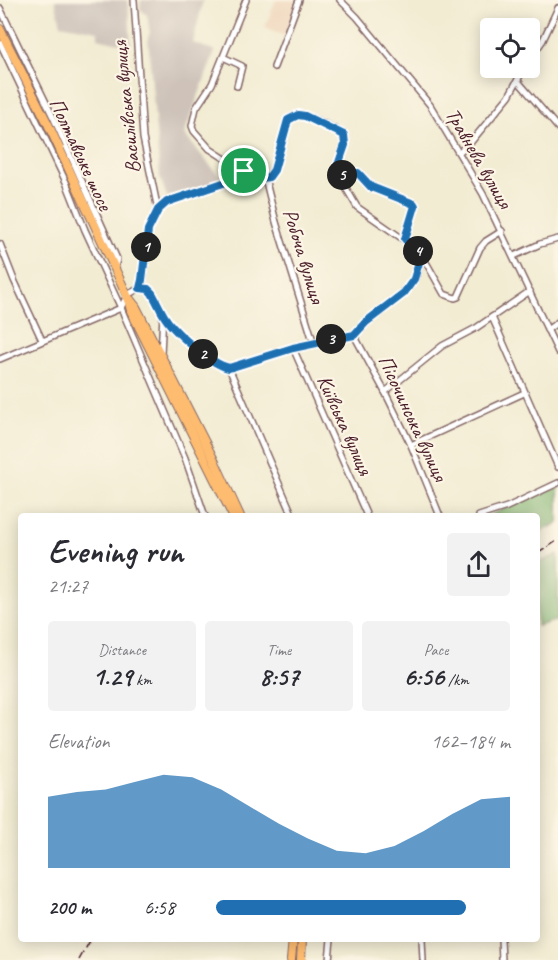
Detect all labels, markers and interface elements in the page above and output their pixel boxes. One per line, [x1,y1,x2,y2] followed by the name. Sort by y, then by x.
[480,18,540,78] map controls
[480,18,540,78] button: locate
[106,38,146,175] street label: Василівська вулиця
[44,93,119,216] street label: Полтавське шосе
[440,103,519,214] street label: Травнева вулиця
[218,145,269,196] pin
[227,154,260,187] icon: arrive
[327,160,357,190] pin: 5
[339,165,345,185] text: 5
[277,206,331,308] street label: Робоча вулиця
[131,232,161,262] pin: 1
[403,236,433,266] pin: 4
[142,237,150,257] text: 1
[414,241,422,261] text: 4
[316,324,346,354] pin: 3
[327,329,335,349] text: 3
[188,339,218,369] pin: 2
[199,344,207,364] text: 2
[372,351,454,487] street label: Пісочинська вулиця
[311,371,379,480] street label: Київська вулиця
[48,530,183,572] text: Evening run
[447,533,510,596] button: share
[48,574,88,599] text: 21:27
[98,640,146,660] text: Distance
[267,640,291,660] text: Time
[424,640,448,660] text: Pace
[92,660,132,693] text: 1.29
[259,660,299,693] text: 8:57
[403,660,444,693] text: 6:56
[132,670,152,690] text: km
[444,670,469,690] text: /km
[48,729,110,754] text: Elevation
[431,729,510,754] text: 162–184 m
[48,895,91,920] text: 200 m
[144,895,175,920] text: 6:58

